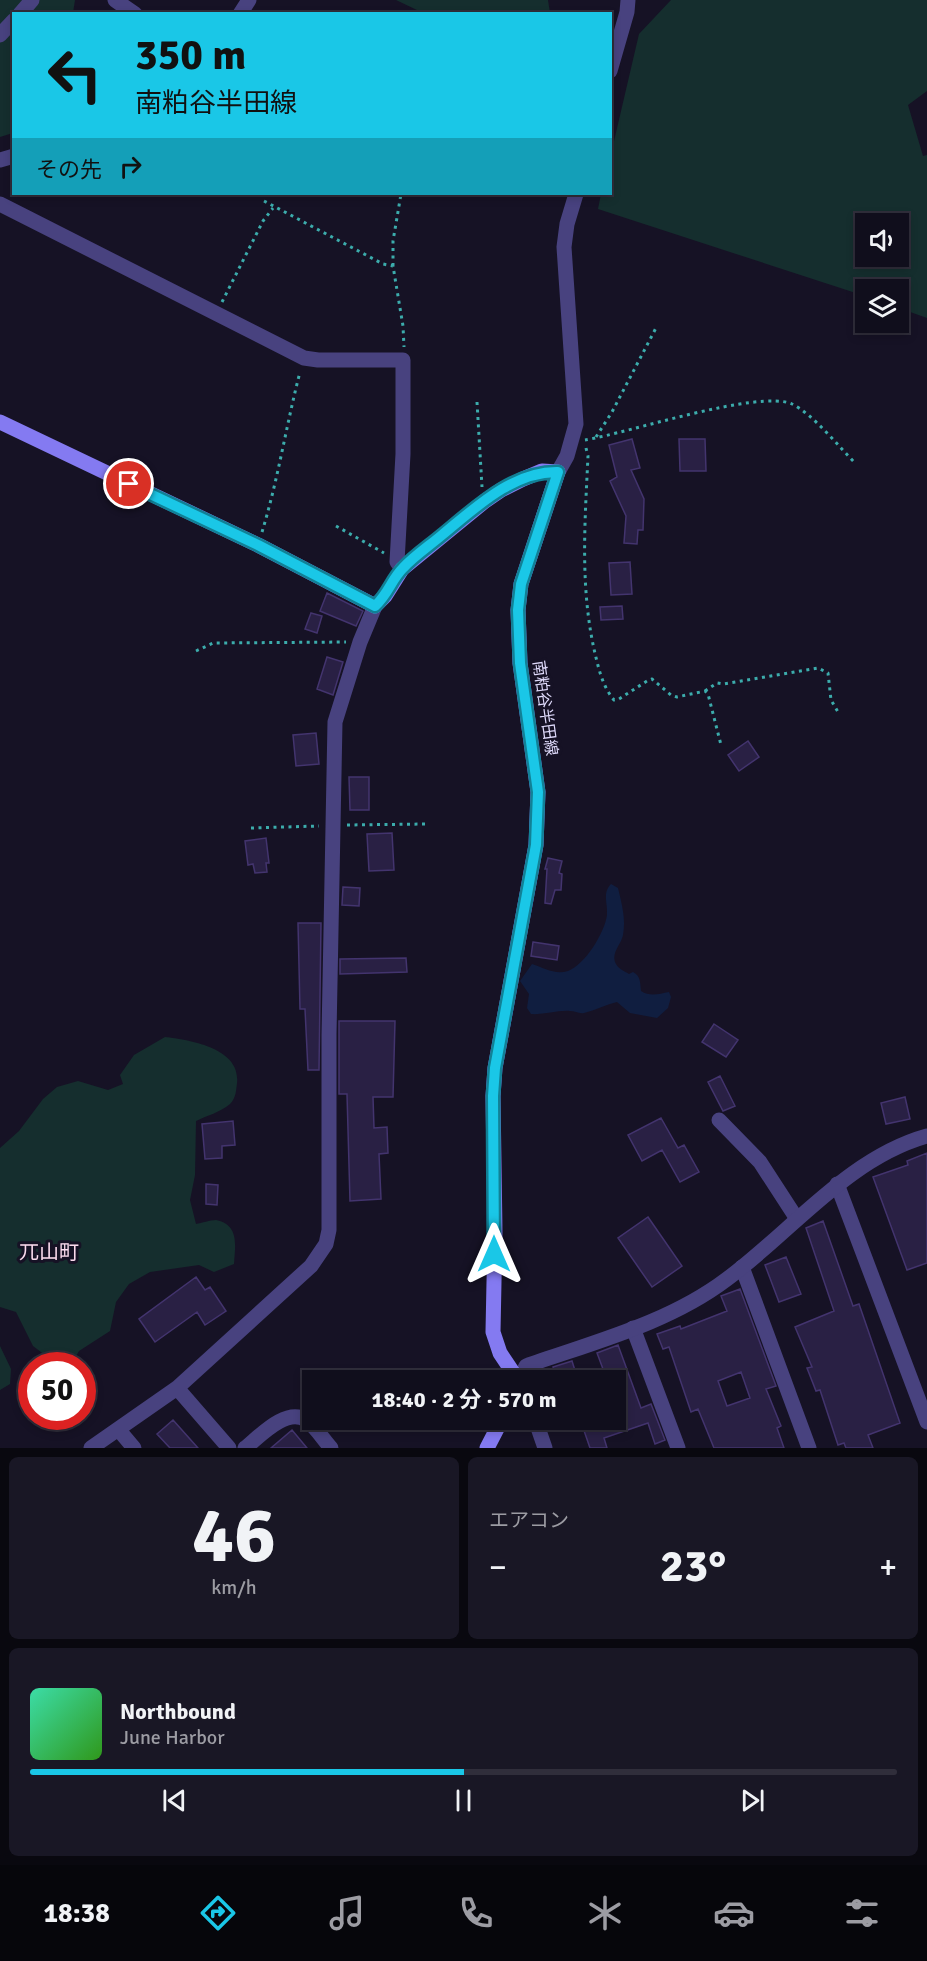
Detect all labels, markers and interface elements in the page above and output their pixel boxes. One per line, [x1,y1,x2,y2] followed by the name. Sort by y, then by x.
[135,30,246,81] text: 350 m
[36,36,114,114] icon: left
[135,87,297,120] text: 南粕谷半田線
[114,150,147,183] icon: right
[36,156,102,183] text: その先
[855,213,909,333] map controls
[855,213,909,267] button: sound
[855,279,909,333] button: layers
[103,458,154,509] pin
[112,467,145,500] icon: arrive
[528,659,562,757] street label: 南粕谷半田線
[462,1222,526,1286] position arrow
[19,1240,79,1265] district label: 兀山町
[18,1352,96,1430] speed limit sign: 50
[372,1386,556,1413] text: 18:40 · 2 分 · 570 m
[192,1488,276,1584] text: 46
[489,1508,569,1533] text: エアコン
[660,1539,726,1594] text: 23°
[489,1547,507,1588] text: −
[879,1547,897,1588] text: +
[211,1575,257,1600] text: km/h
[120,1698,236,1725] text: Northbound
[120,1725,225,1750] text: June Harbor
[158,1784,191,1817] icon: previous
[447,1784,480,1817] icon: pause
[736,1784,769,1817] icon: next
[197,1892,239,1934] icon: directions
[326,1892,368,1934] icon: music
[455,1892,497,1934] icon: phone
[584,1892,626,1934] icon: climate
[713,1892,755,1934] icon: car
[841,1892,883,1934] icon: filters
[43,1897,110,1930] text: 18:38

